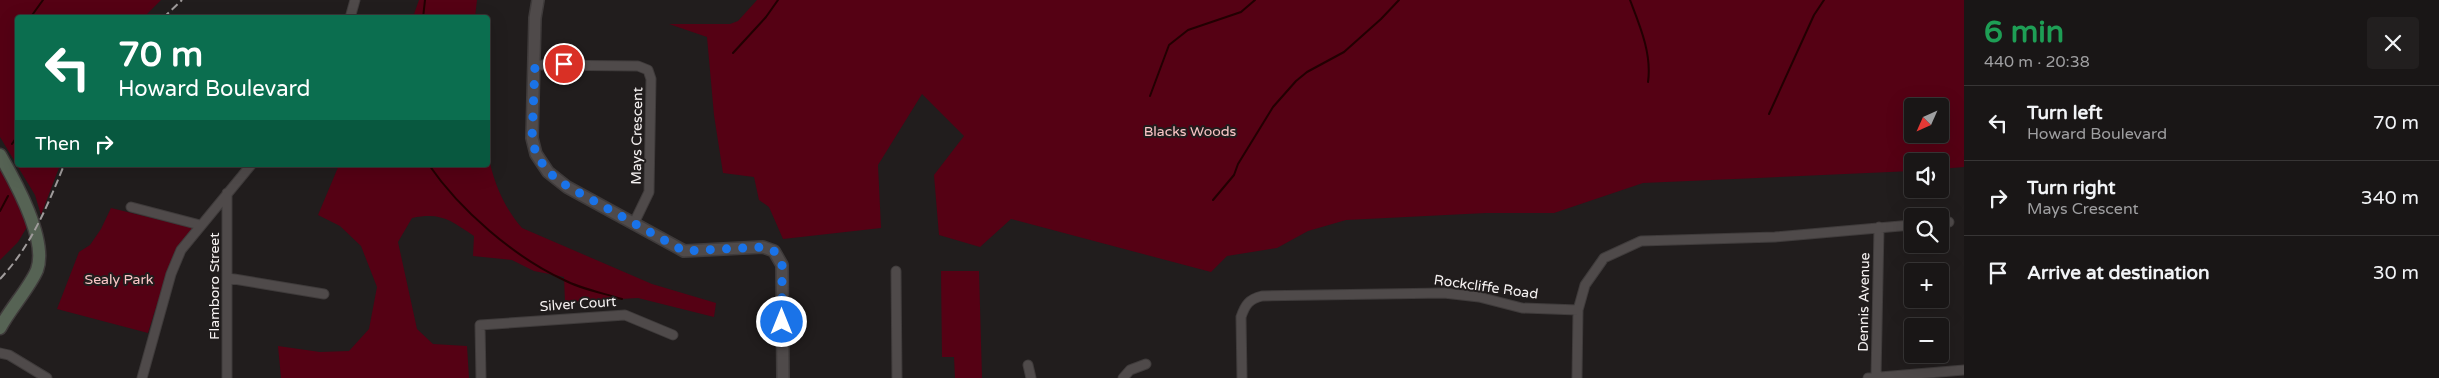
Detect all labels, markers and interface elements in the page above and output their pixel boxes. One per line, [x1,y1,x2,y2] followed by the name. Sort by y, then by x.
[1984,14,2064,51] text: 6 min
[2367,17,2419,69] button: close
[118,34,203,76] text: 70 m
[35,35,100,100] icon: left
[543,43,585,85] pin
[550,50,578,78] icon: arrive
[1984,52,2090,72] text: 440 m · 20:38
[118,76,310,102] text: Howard Boulevard
[628,86,646,185] street label: Mays Crescent
[1904,98,1949,142] north arrow
[1904,98,1949,363] map controls
[2027,102,2103,124] text: Turn left
[1984,109,2012,137] icon: left
[2373,112,2419,134] text: 70 m
[1144,123,1236,140] park label: Blacks Woods
[2027,124,2167,144] text: Howard Boulevard
[90,130,118,158] icon: right
[35,133,80,155] text: Then
[1904,153,1949,198] button: sound
[2027,177,2115,199] text: Turn right
[1984,184,2012,212] icon: right
[2361,187,2419,209] text: 340 m
[2027,199,2139,219] text: Mays Crescent
[1904,208,1949,253] button: search
[206,232,223,340] street label: Flamboro Street
[1855,252,1873,352] street label: Dennis Avenue
[1984,259,2012,287] icon: arrive
[2027,262,2210,284] text: Arrive at destination
[2373,262,2419,284] text: 30 m
[1904,263,1949,308] button: +
[85,271,154,288] park label: Sealy Park
[1433,271,1539,303] street label: Rockcliffe Road
[539,293,618,315] street label: Silver Court
[755,295,807,347] position arrow
[1904,318,1949,363] button: −

